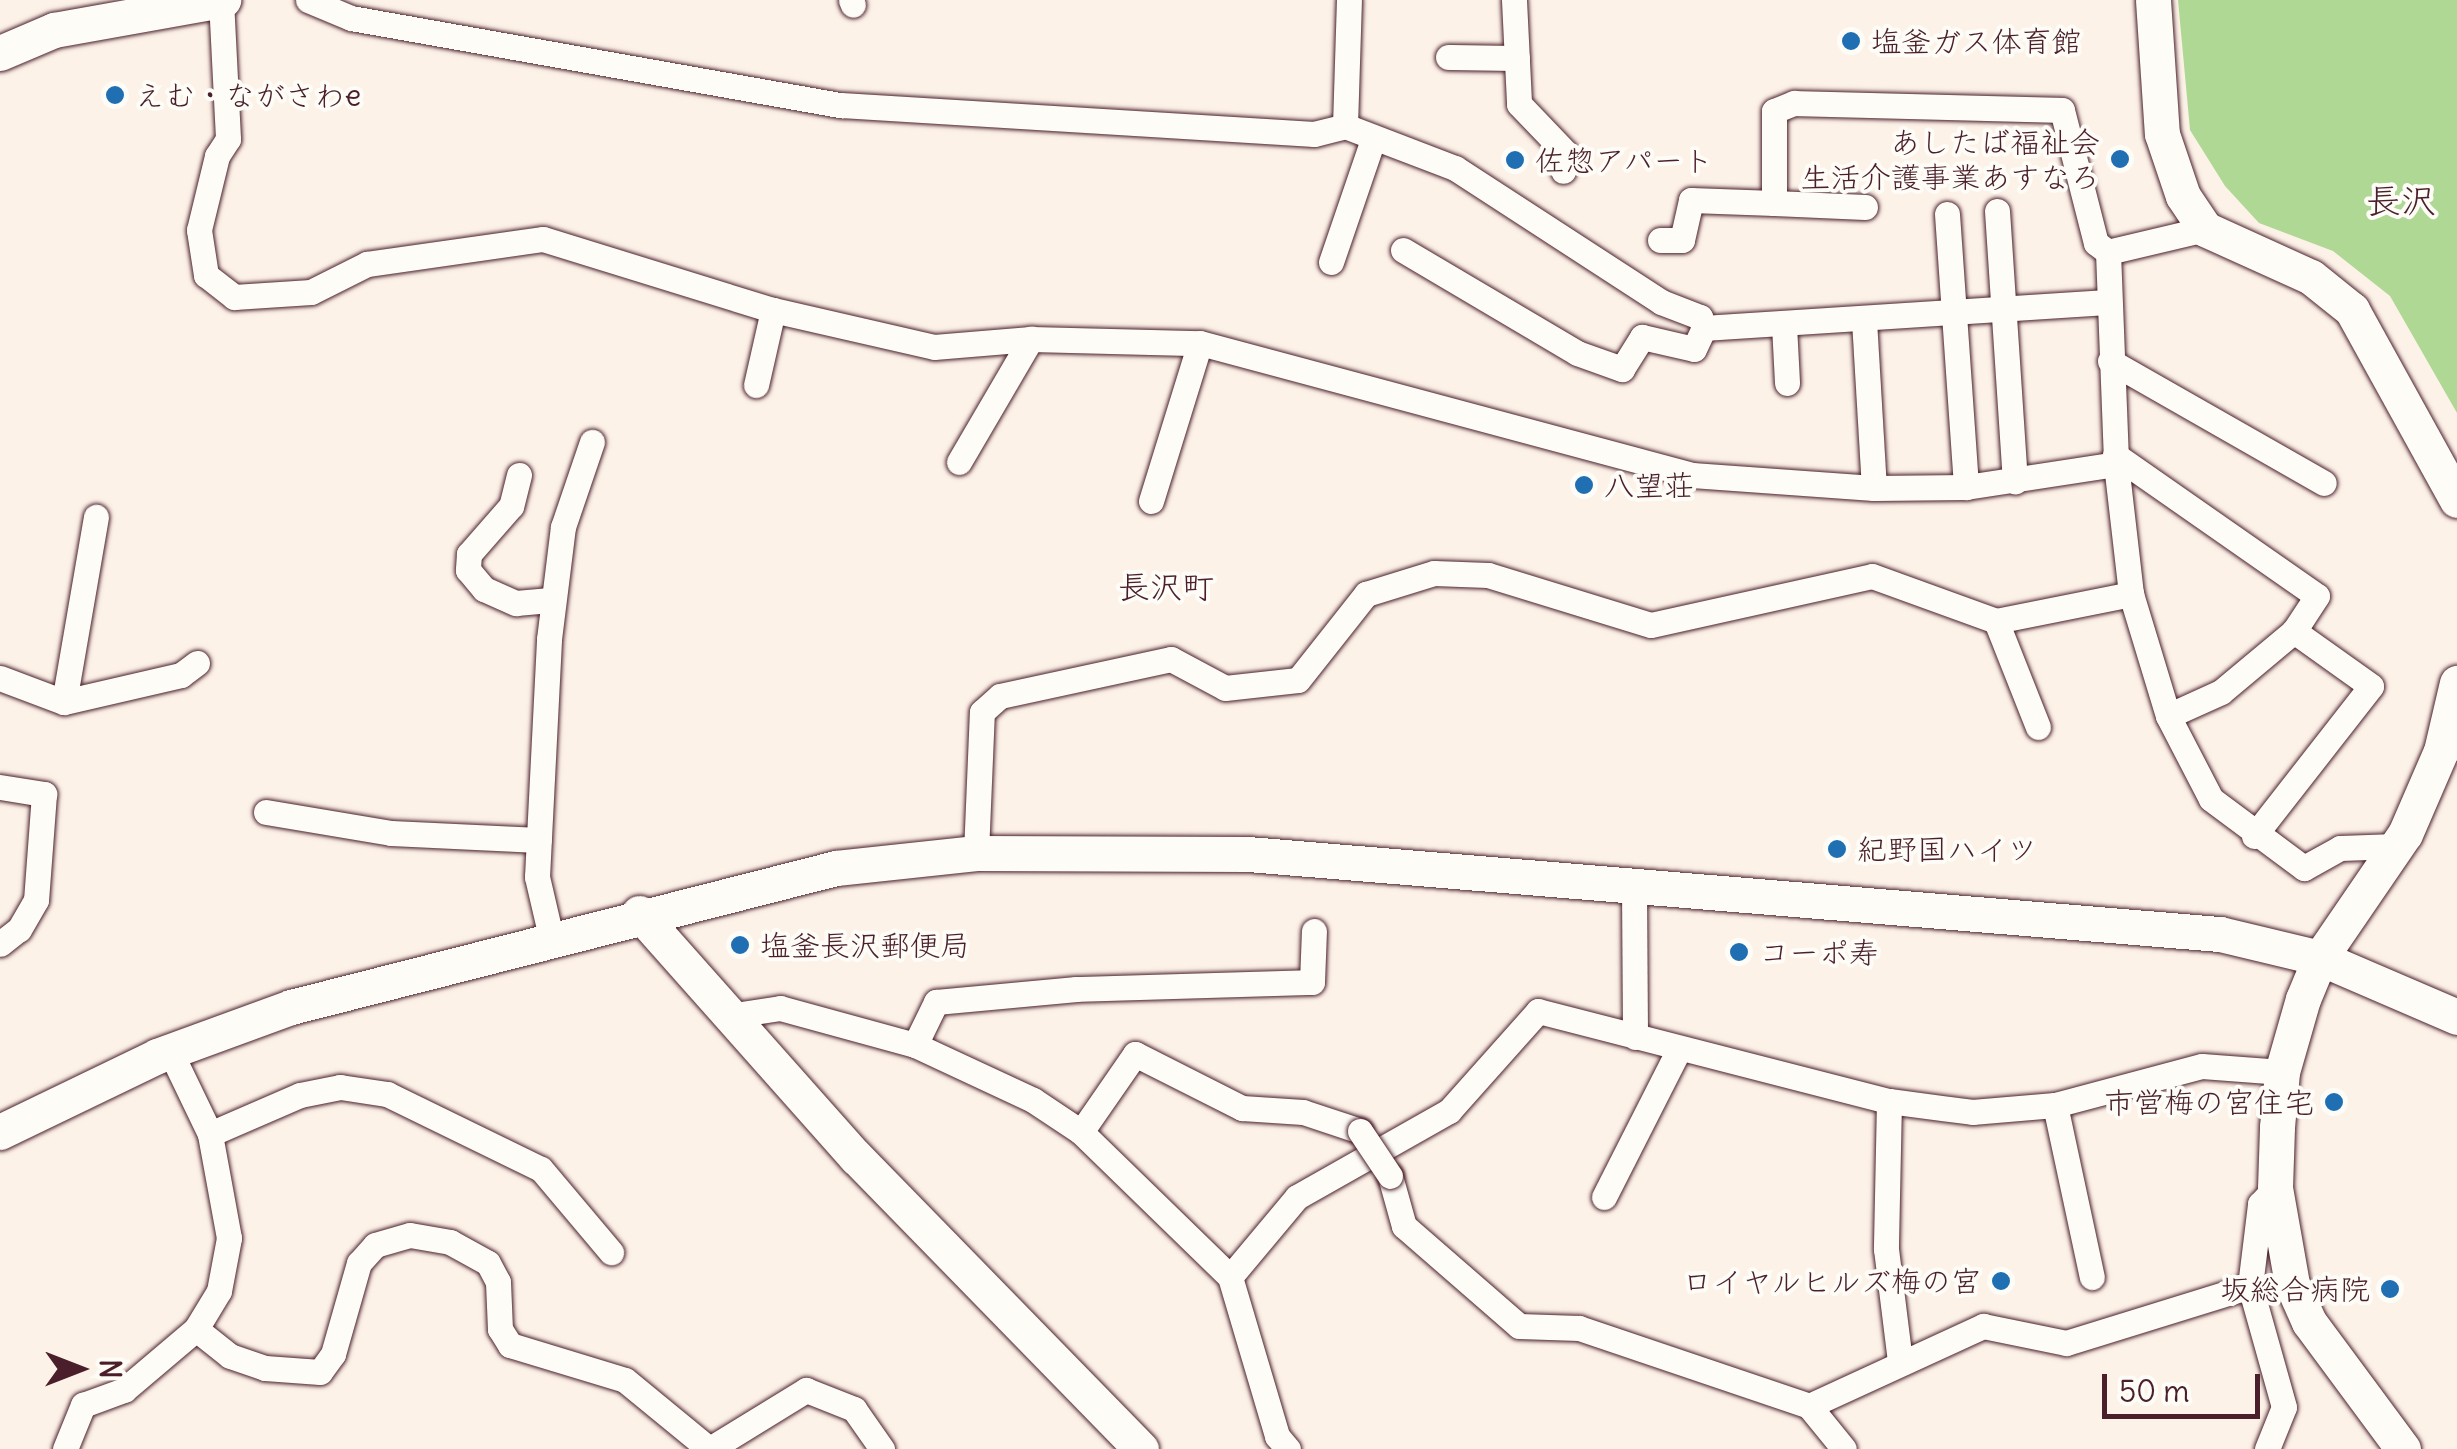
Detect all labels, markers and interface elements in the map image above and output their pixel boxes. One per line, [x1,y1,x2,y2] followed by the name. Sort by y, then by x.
[1871,23,2081,59] place label: 塩釜ガス体育館
[1840,30,1862,52] marker: 塩釜ガス体育館
[135,77,361,113] place label: えむ・ながさわe
[104,84,126,106] marker: えむ・ながさわe
[1800,124,2100,194] place label: あしたば福祉会 生活介護事業あすなろ
[1535,142,1715,178] place label: 佐惣アパート
[2109,148,2131,170] marker: あしたば福祉会 生活介護事業あすなろ
[1504,149,1526,171] marker: 佐惣アパート
[2366,179,2436,221] district label: 長沢
[1604,467,1694,503] place label: 八望荘
[1573,474,1595,496] marker: 八望荘
[1118,568,1214,606] district label: 長沢町
[1857,831,2037,867] place label: 紀野国ハイツ
[1826,838,1848,860] marker: 紀野国ハイツ
[760,927,970,963] place label: 塩釜長沢郵便局
[729,934,751,956] marker: 塩釜長沢郵便局
[1759,934,1879,970] place label: コーポ寿
[1728,941,1750,963] marker: コーポ寿
[2104,1084,2314,1120] place label: 市営梅の宮住宅
[2323,1091,2345,1113] marker: 市営梅の宮住宅
[1681,1263,1981,1299] place label: ロイヤルヒルズ梅の宮
[1990,1270,2012,1292] marker: ロイヤルヒルズ梅の宮
[2220,1271,2370,1307] place label: 坂総合病院
[2379,1278,2401,1300] marker: 坂総合病院
[30,1319,130,1419] north arrow
[2107,1354,2264,1416] scale bar
[92,1359,128,1379] text: N
[2119,1372,2189,1410] text: 50 m

